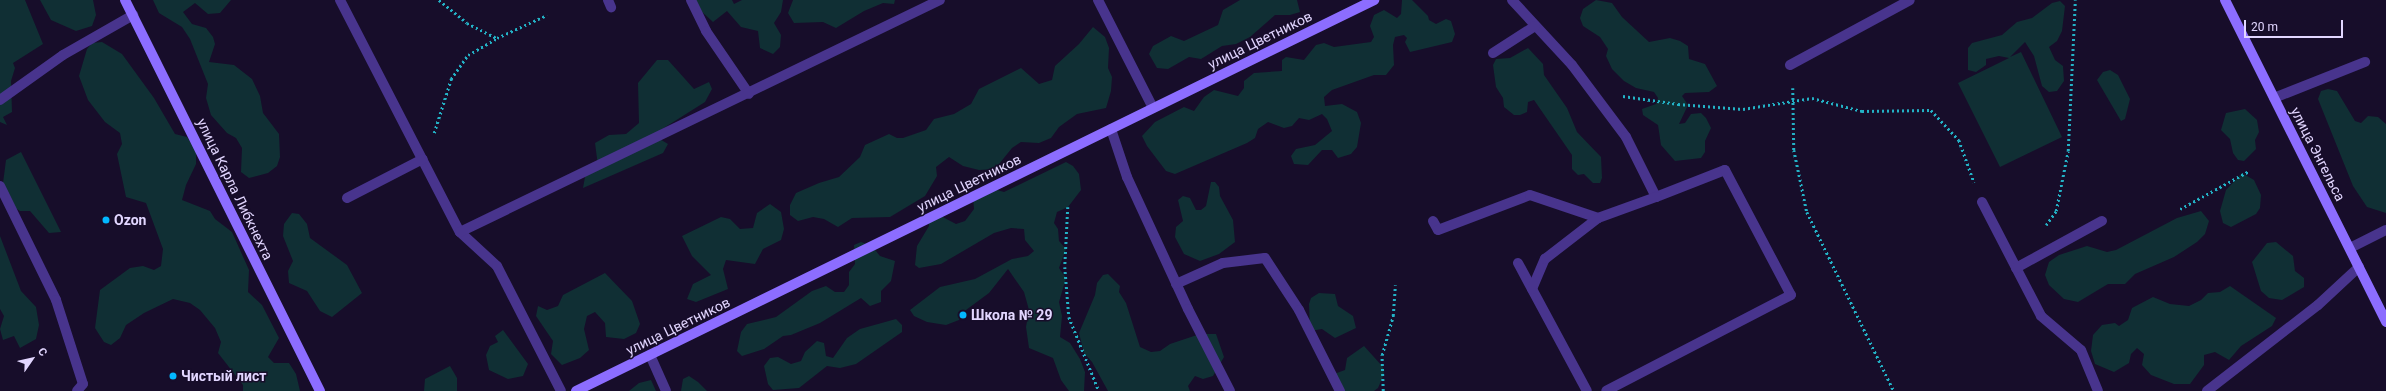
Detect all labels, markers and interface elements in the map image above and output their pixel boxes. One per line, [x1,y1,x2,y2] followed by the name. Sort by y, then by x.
[1205,8,1315,72] street label: улица Цветников
[2246,12,2345,38] scale bar
[2251,20,2278,34] text: 20 m
[2287,104,2349,204] street label: улица Энгельса
[193,116,277,262] street label: улица Карла Либкнехта
[914,151,1024,215] street label: улица Цветников
[114,212,146,228] place label: Ozon
[101,215,111,225] marker: Ozon
[623,294,733,358] street label: улица Цветников
[971,307,1052,323] place label: Школа № 29
[958,310,968,320] marker: Школа № 29
[12,339,52,379] north arrow
[35,345,50,359] text: С
[181,368,266,384] place label: Чистый лист
[168,371,178,381] marker: Чистый лист

